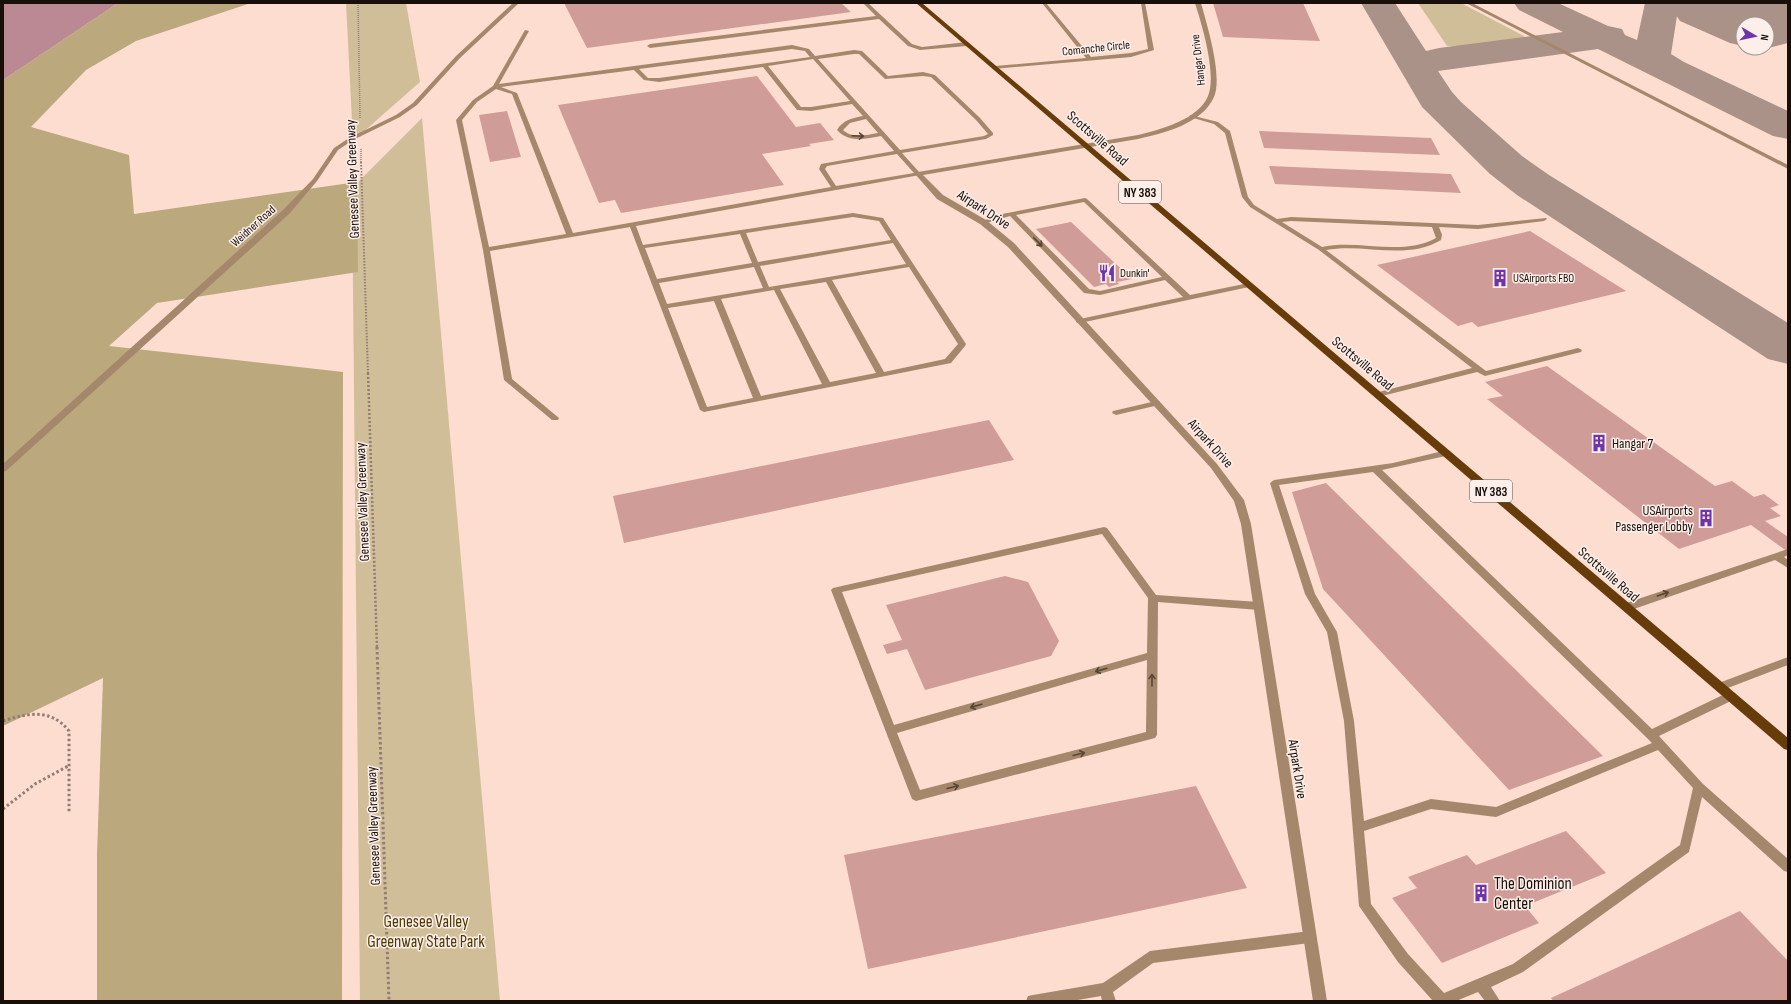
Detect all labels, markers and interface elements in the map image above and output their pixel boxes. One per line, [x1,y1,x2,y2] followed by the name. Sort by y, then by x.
[1735,16,1775,56] north arrow
[1188,33,1209,86] street label: Hangar Drive
[1757,34,1771,42] text: N
[1061,37,1131,60] street label: Comanche Circle
[1064,107,1132,170] street label: Scottsville Road
[342,119,363,239] street label: Genesee Valley Greenway
[851,133,864,140] one-way arrow
[1119,181,1161,203] road number: NY 383
[953,185,1013,233] street label: Airpark Drive
[228,202,279,250] street label: Weidner Road
[1034,237,1043,247] one-way arrow
[1097,263,1117,283] restaurant icon: Dunkin'
[1120,266,1150,281] place label: Dunkin'
[1490,268,1510,288] building icon: USAirports FBO
[1513,271,1574,286] place label: USAirports FBO
[1328,333,1397,394] street label: Scottsville Road
[1184,415,1237,471] street label: Airpark Drive
[1589,433,1609,453] building icon: Hangar 7
[1612,435,1654,452] place label: Hangar 7
[352,442,373,562] street label: Genesee Valley Greenway
[1470,480,1512,502] road number: NY 383
[1615,502,1694,535] place label: USAirports Passenger Lobby
[1696,508,1716,528] building icon: USAirports Passenger Lobby
[1575,543,1643,606] street label: Scottsville Road
[1657,590,1669,598] one-way arrow
[1095,667,1108,674] one-way arrow
[1148,674,1156,687] one-way arrow
[970,703,983,710] one-way arrow
[1284,737,1311,800] street label: Airpark Drive
[1072,750,1085,757] one-way arrow
[363,766,384,886] street label: Genesee Valley Greenway
[947,782,960,790] one-way arrow
[1494,874,1572,914] place label: The Dominion Center
[1471,883,1491,903] building icon: The Dominion Center
[367,912,485,952] park label: Genesee Valley Greenway State Park

